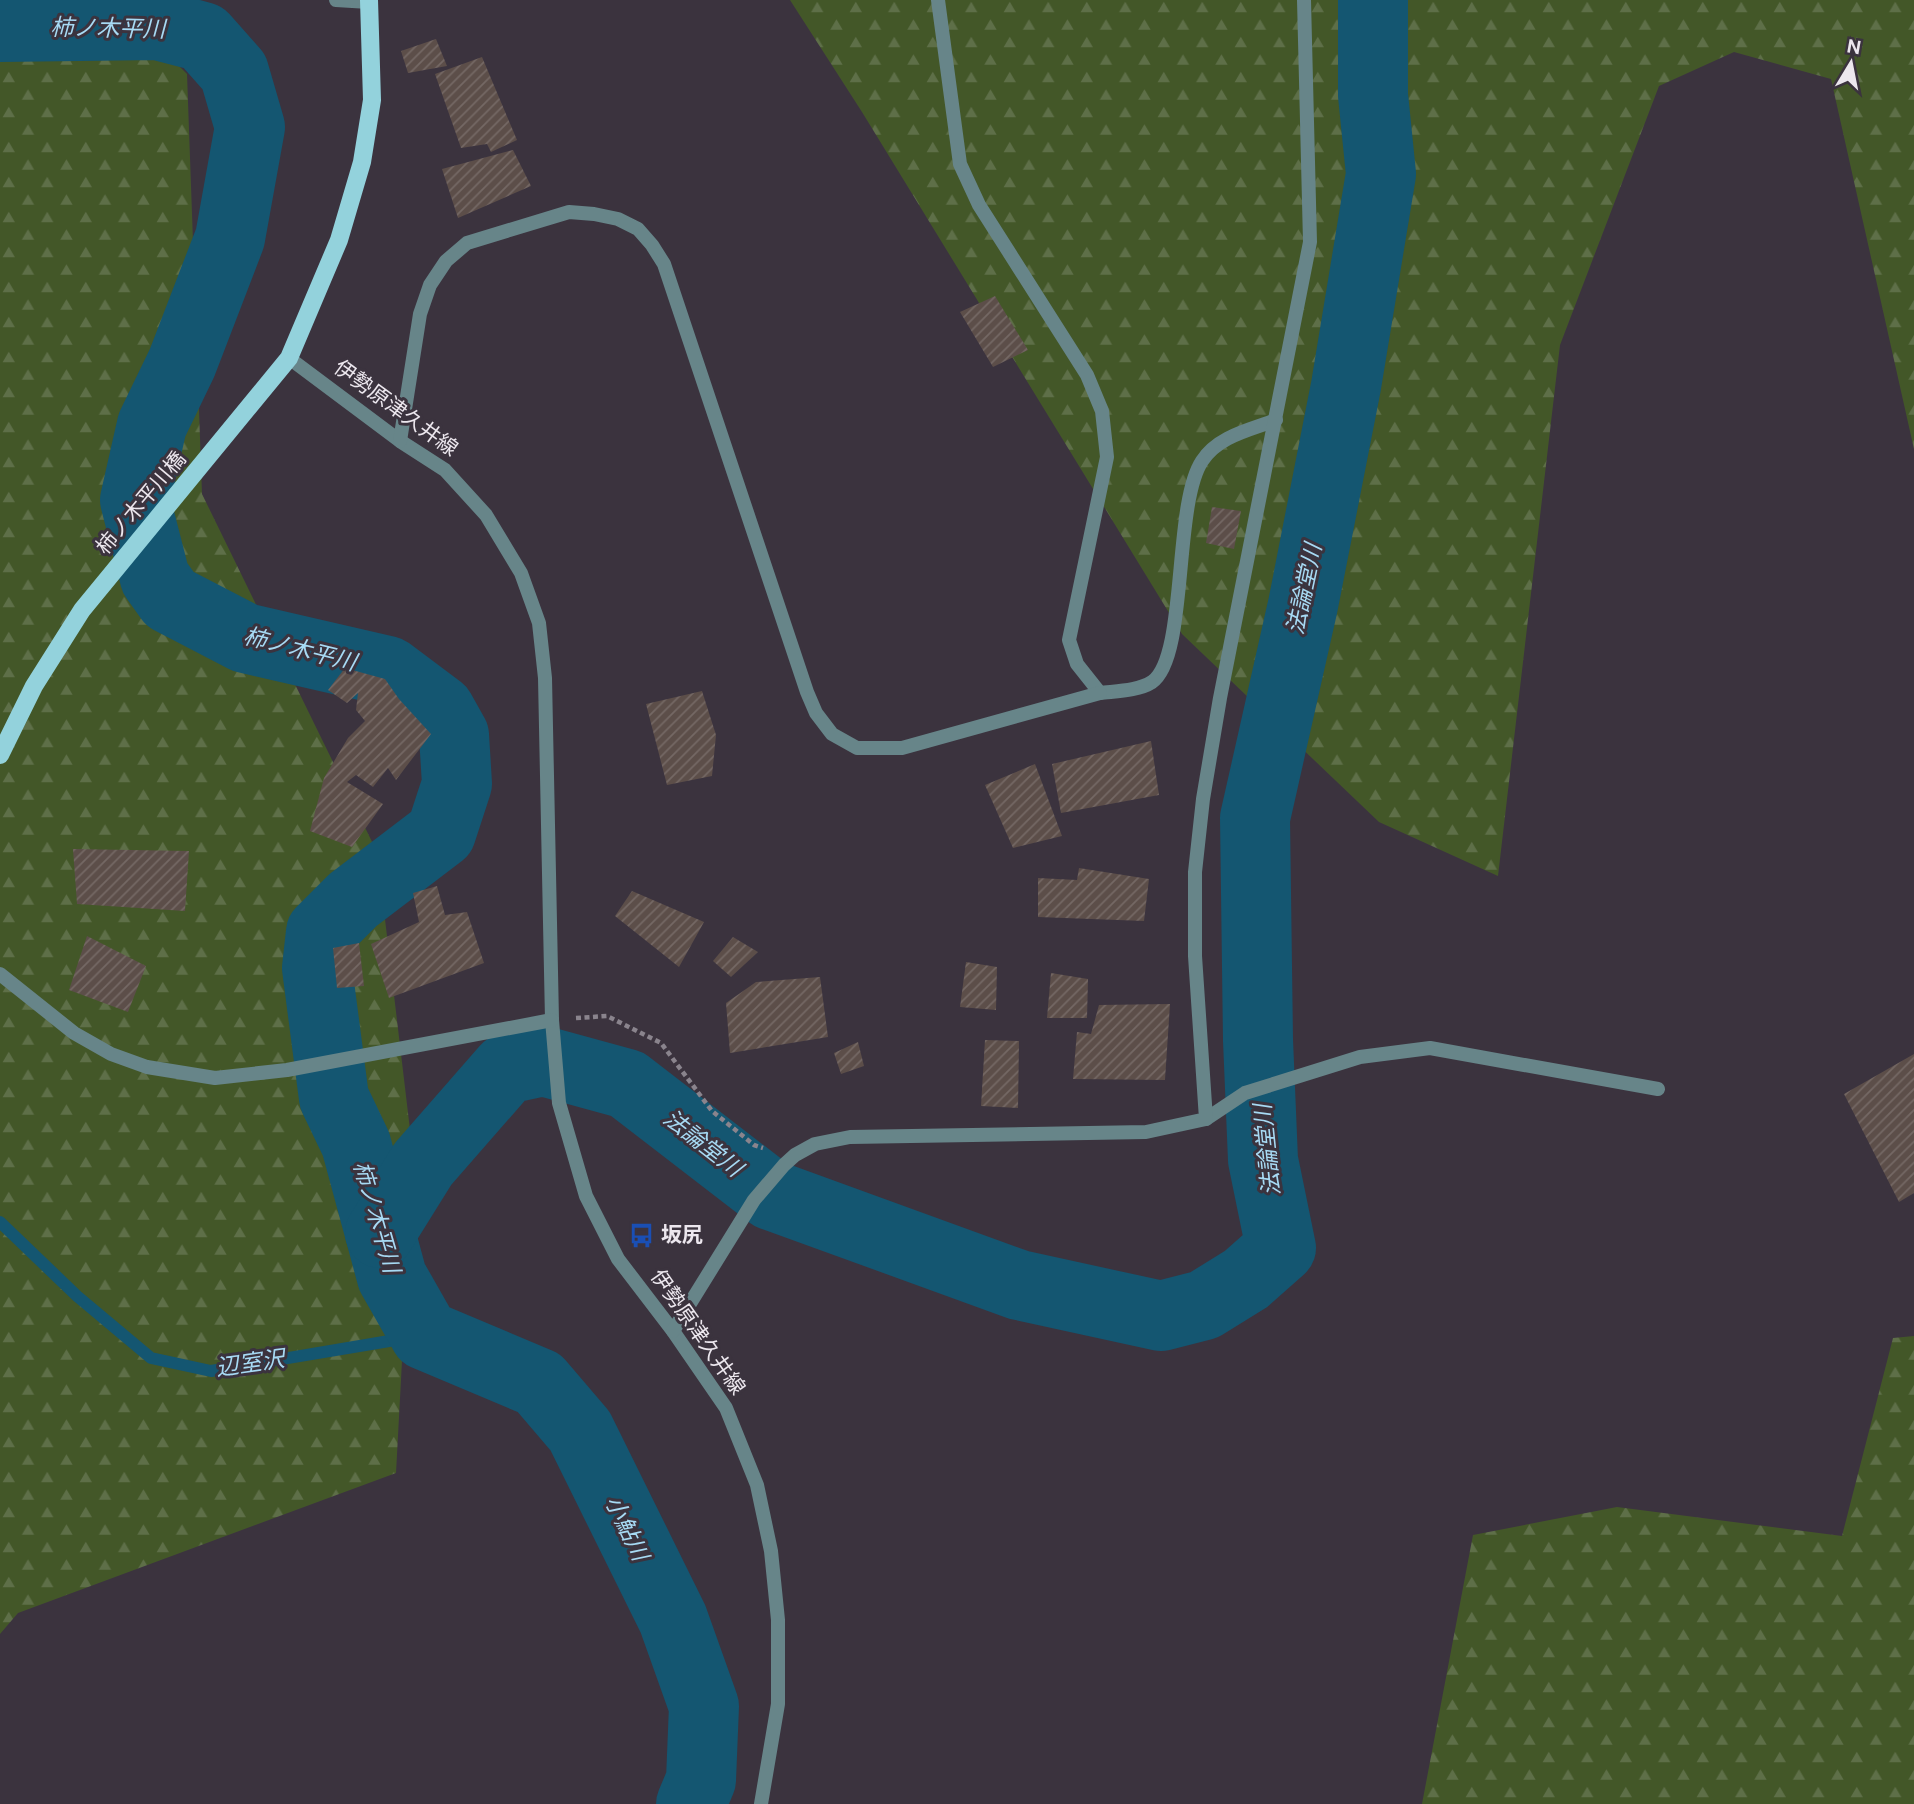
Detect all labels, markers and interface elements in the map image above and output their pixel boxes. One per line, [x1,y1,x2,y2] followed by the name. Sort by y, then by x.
[50,12,169,44] water label: 柿ノ木平川
[1816,28,1886,98] north arrow
[1845,33,1863,60] text: N
[328,353,464,463] street label: 伊勢原津久井線
[90,446,192,560] street label: 柿ノ木平川橋
[1280,538,1329,637] water label: 法論堂川
[241,621,362,678] water label: 柿ノ木平川
[1247,1100,1287,1197] water label: 法論堂川
[658,1103,751,1185] water label: 法論堂川
[347,1158,408,1279] water label: 柿ノ木平川
[627,1221,655,1249] bus stop icon: 坂尻
[661,1221,703,1249] place label: 坂尻
[644,1264,752,1400] street label: 伊勢原津久井線
[214,1343,289,1383] water label: 辺室沢
[598,1490,657,1568] water label: 小鮎川

